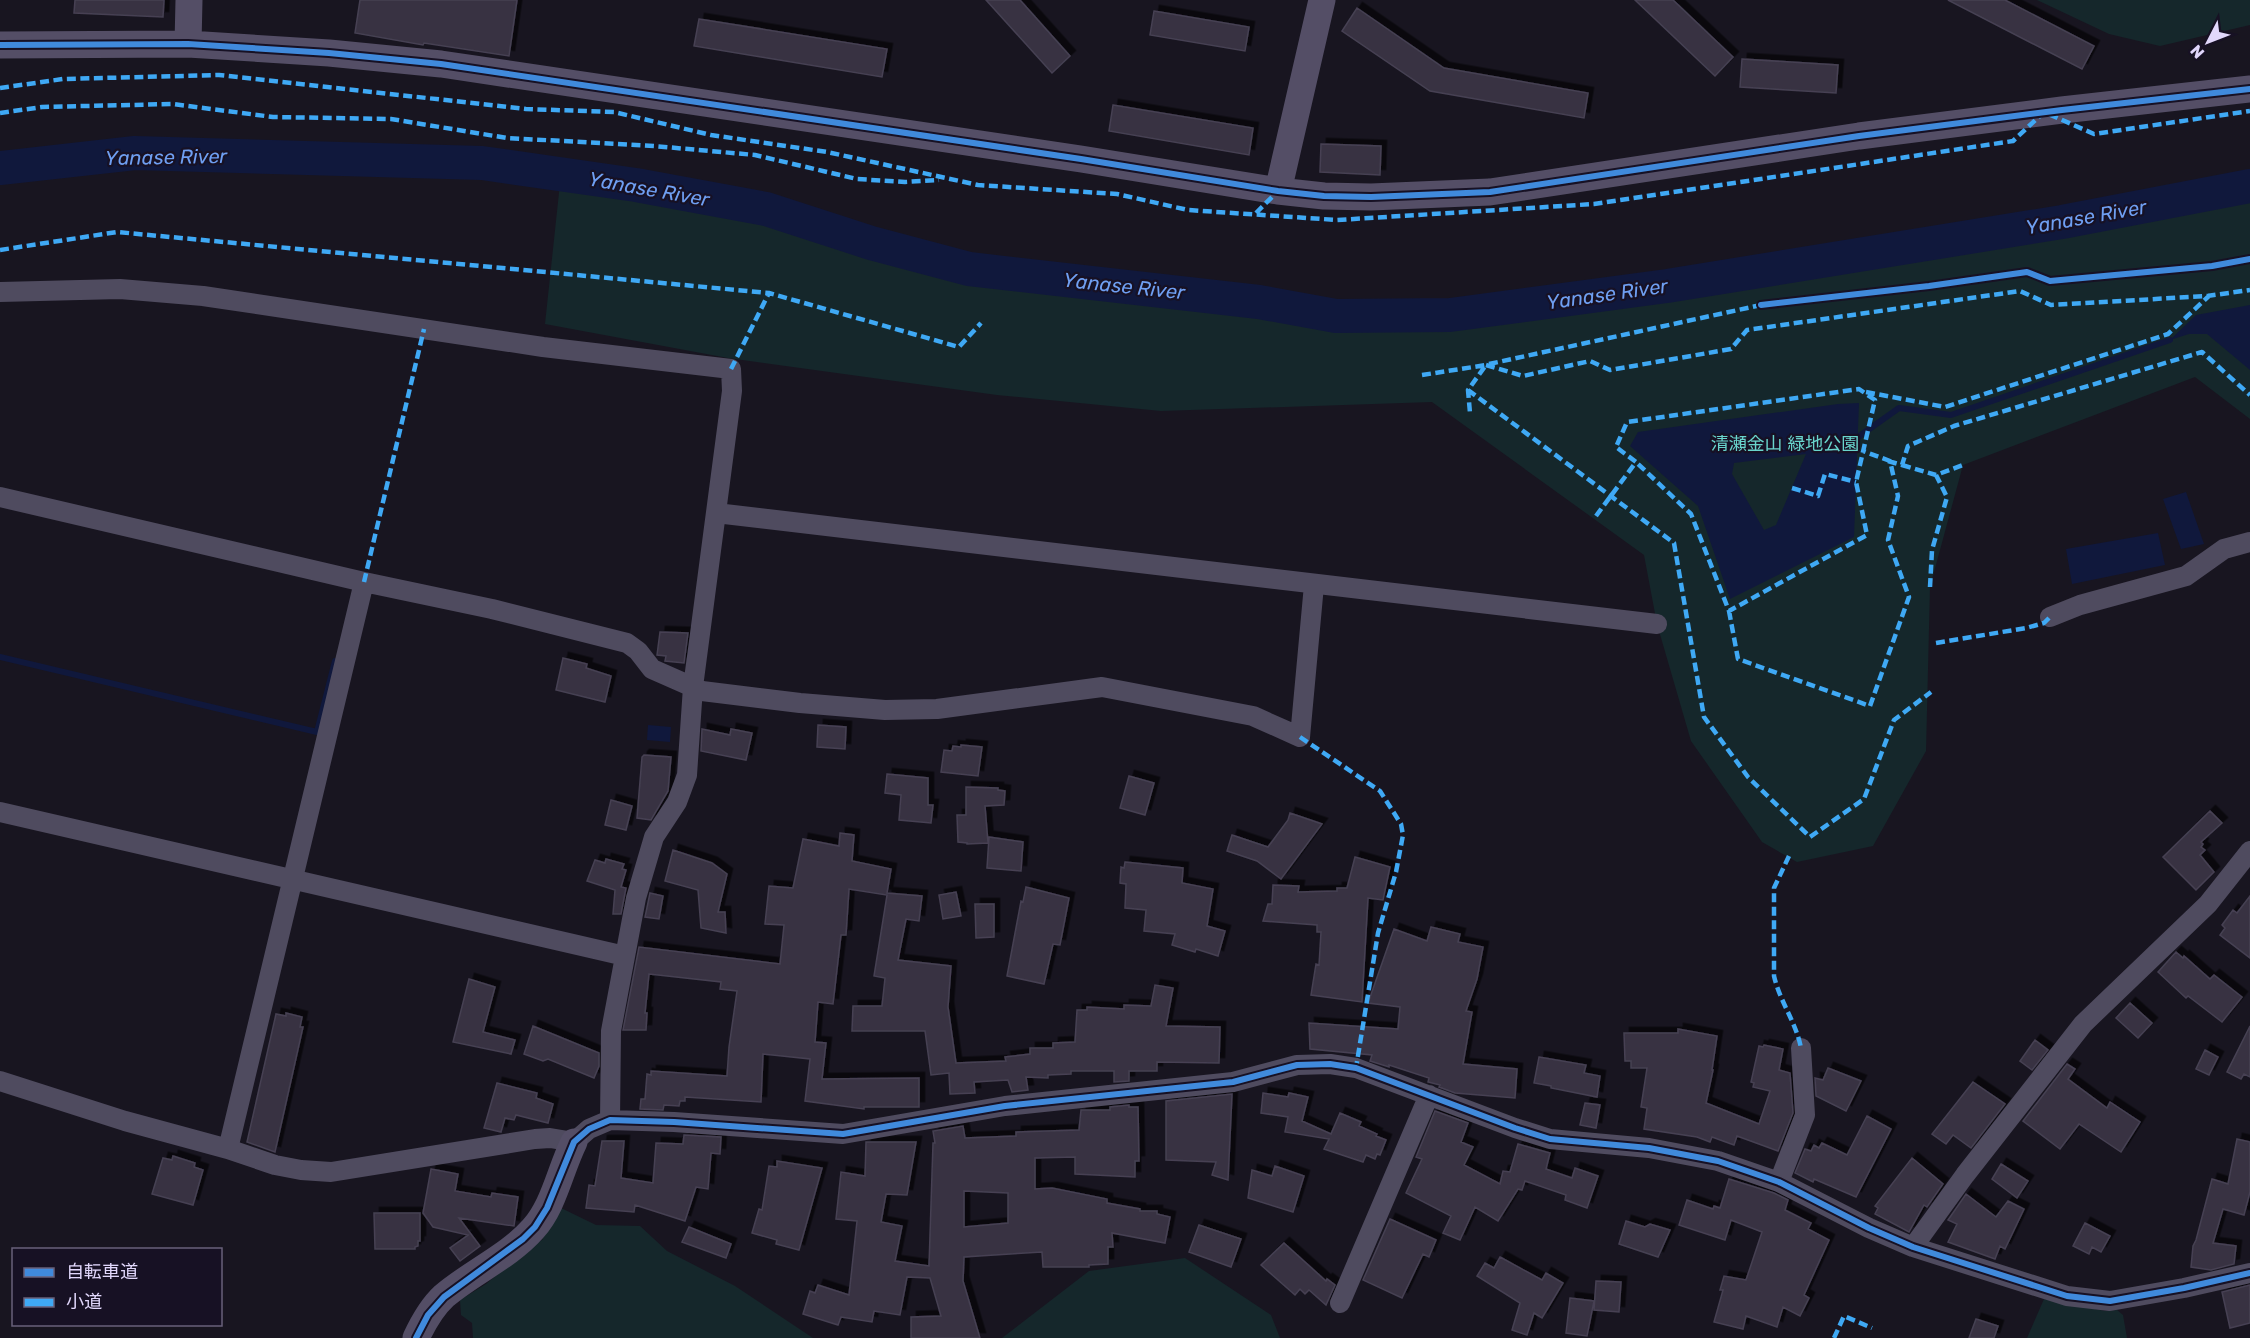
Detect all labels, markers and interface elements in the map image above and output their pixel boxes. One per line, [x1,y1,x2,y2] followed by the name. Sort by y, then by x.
[2178,12,2238,72] north arrow
[2186,41,2208,62] text: N
[105,144,229,170] water label: Yanase River
[587,167,713,212] water label: Yanase River
[2024,194,2150,239] water label: Yanase River
[1062,268,1187,304] water label: Yanase River
[1545,273,1671,314] water label: Yanase River
[1711,433,1859,455] park label: 清瀬金山 緑地公園
[12,1248,222,1326] legend
[66,1261,138,1283] text: 自転車道
[66,1291,102,1313] text: 小道

